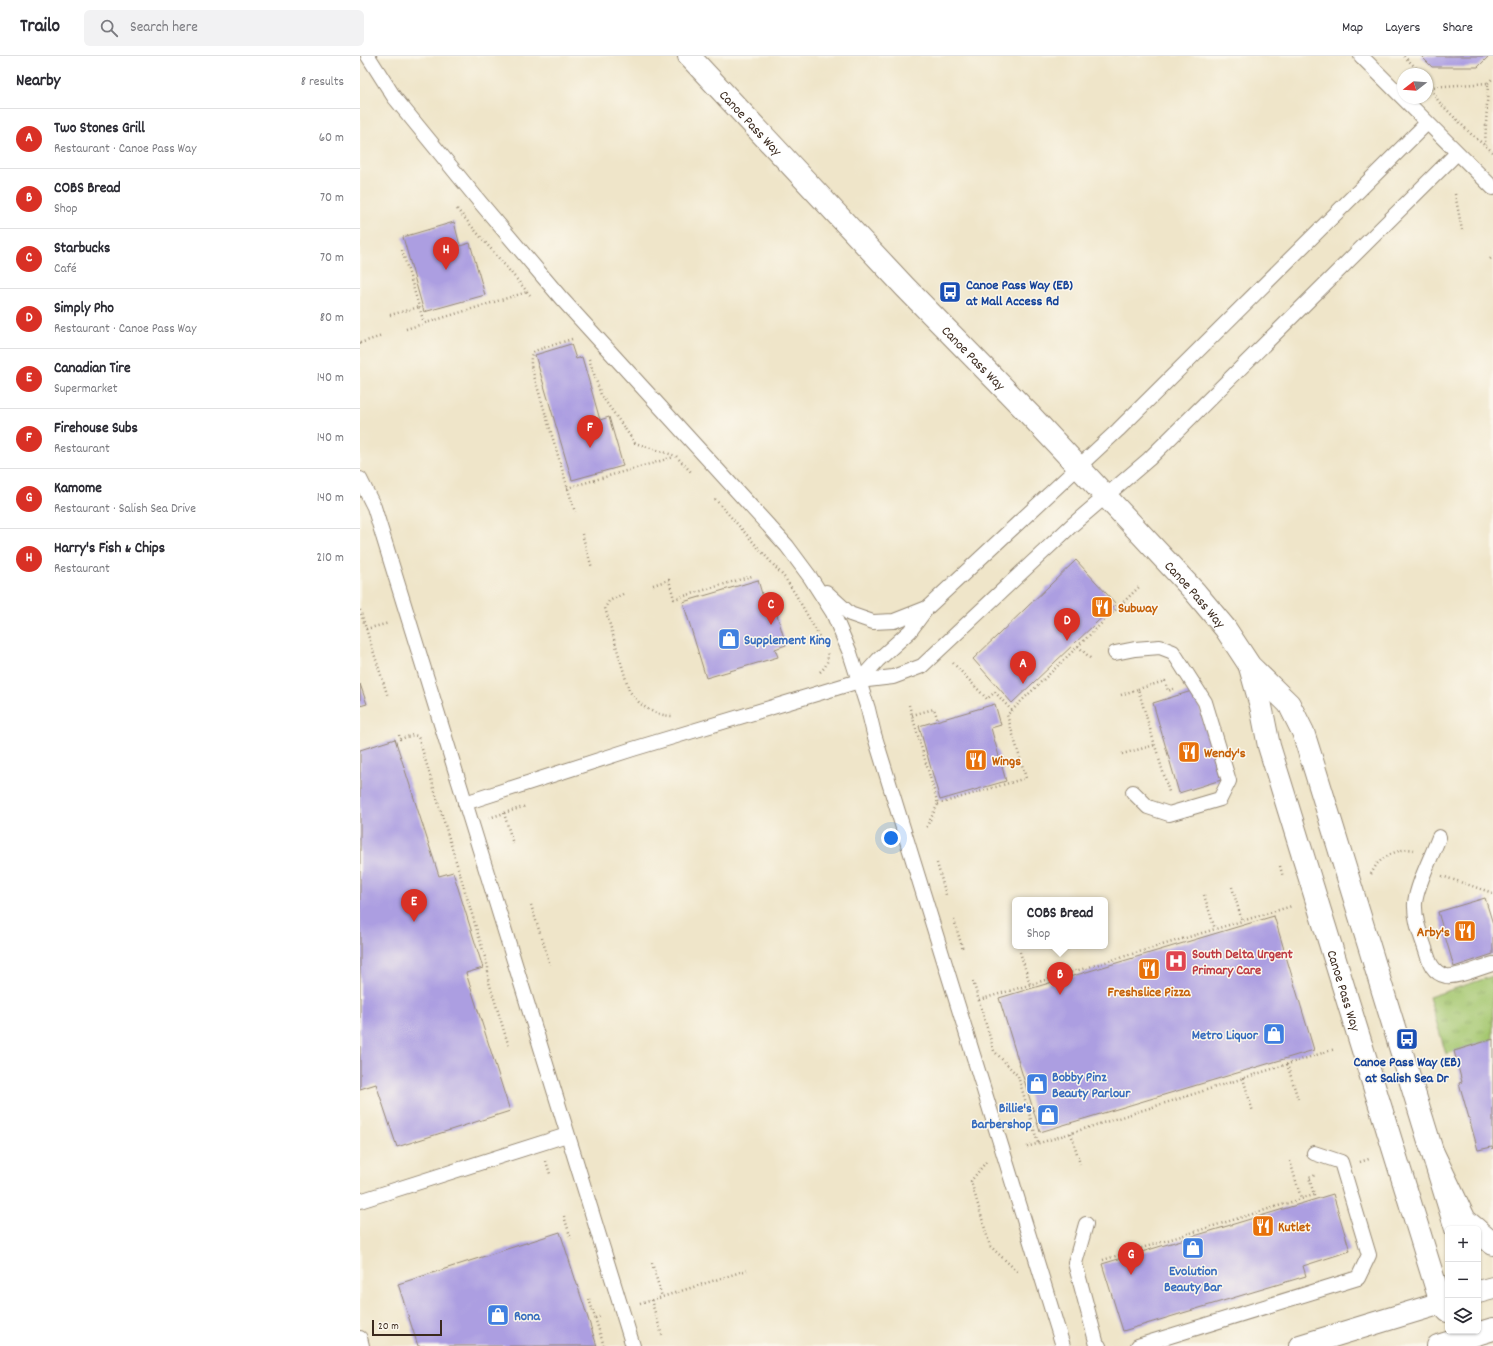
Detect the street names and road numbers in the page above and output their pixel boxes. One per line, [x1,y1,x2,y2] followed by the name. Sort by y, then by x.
[714,86,786,162] street label: Canoe Pass Way
[936,322,1009,396] street label: Canoe Pass Way
[1159,557,1229,634] street label: Canoe Pass Way
[1321,948,1365,1034] street label: Canoe Pass Way

